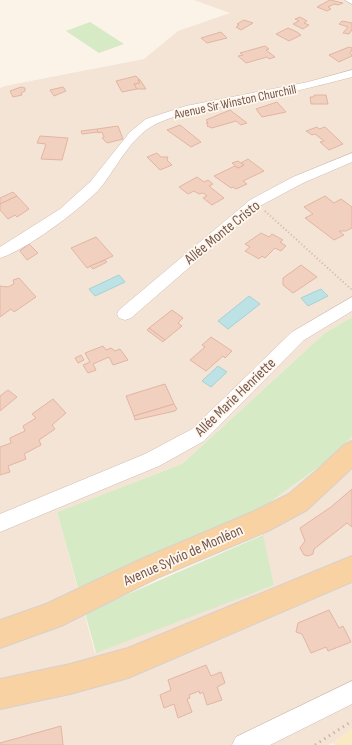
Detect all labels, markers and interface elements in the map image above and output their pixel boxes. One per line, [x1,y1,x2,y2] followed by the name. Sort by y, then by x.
[172,81,298,123] street label: Avenue Sir Winston Churchill
[180,196,264,269] street label: Allée Monte Cristo
[190,354,280,441] street label: Allée Marie Henriette
[120,521,246,591] street label: Avenue Sylvio de Monléon

